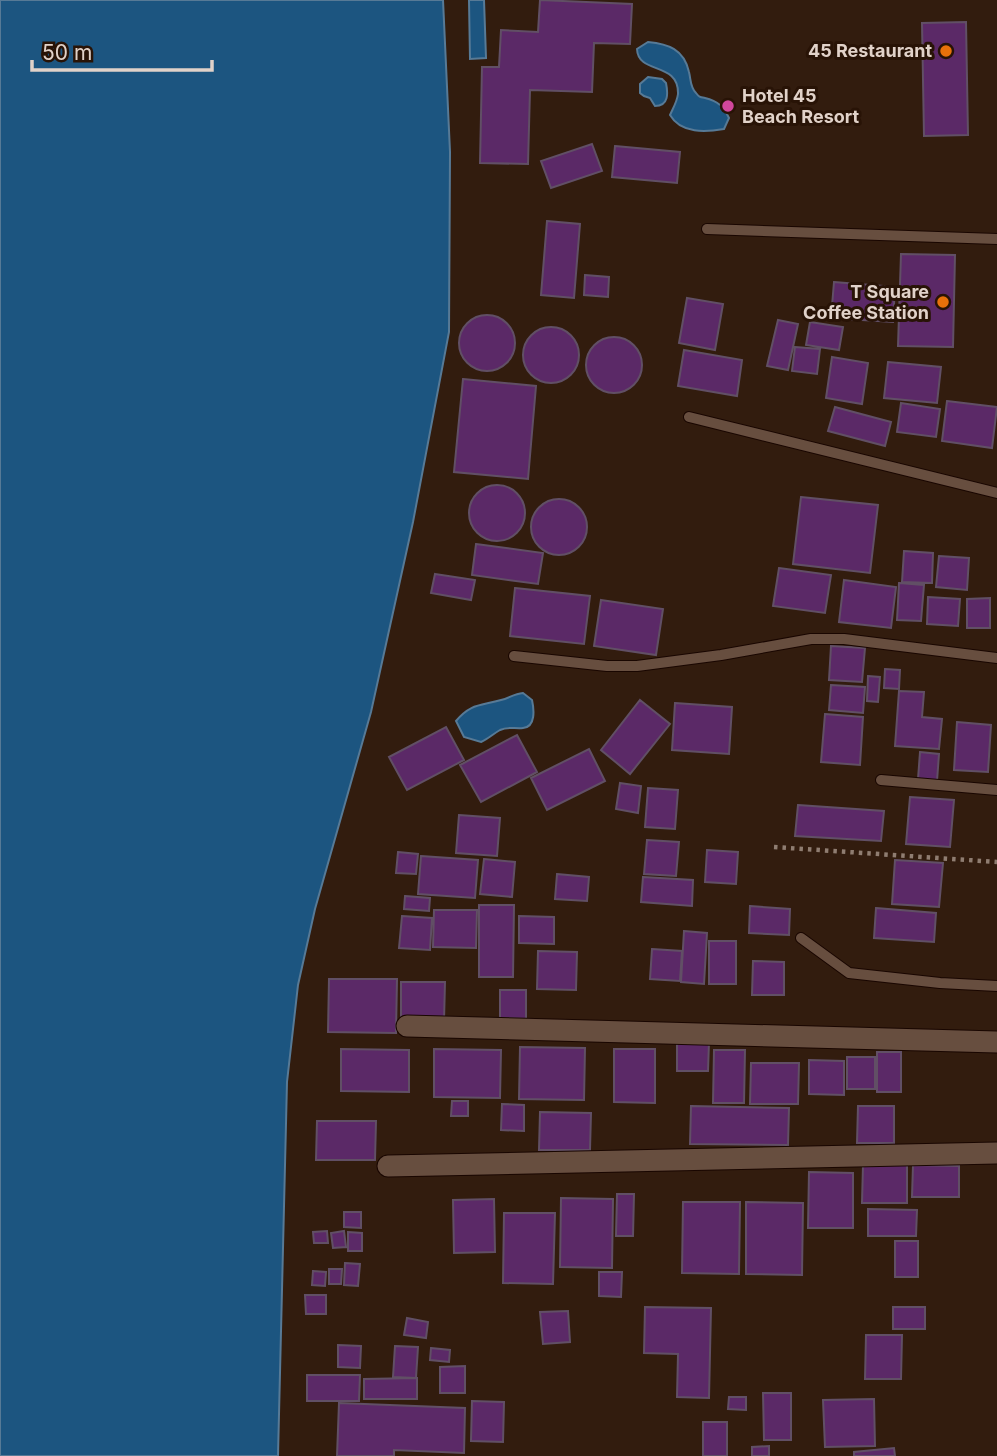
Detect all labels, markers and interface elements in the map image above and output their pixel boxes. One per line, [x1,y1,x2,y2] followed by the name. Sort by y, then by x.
[32,28,212,72] scale bar
[42,40,92,65] text: 50 m
[808,40,932,61] place label: 45 Restaurant
[938,43,954,59] marker: 45 Restaurant
[742,85,859,127] place label: Hotel 45 Beach Resort
[720,98,736,114] marker: Hotel 45 Beach Resort
[803,281,929,323] place label: T Square Coffee Station
[935,294,951,310] marker: T Square Coffee Station

